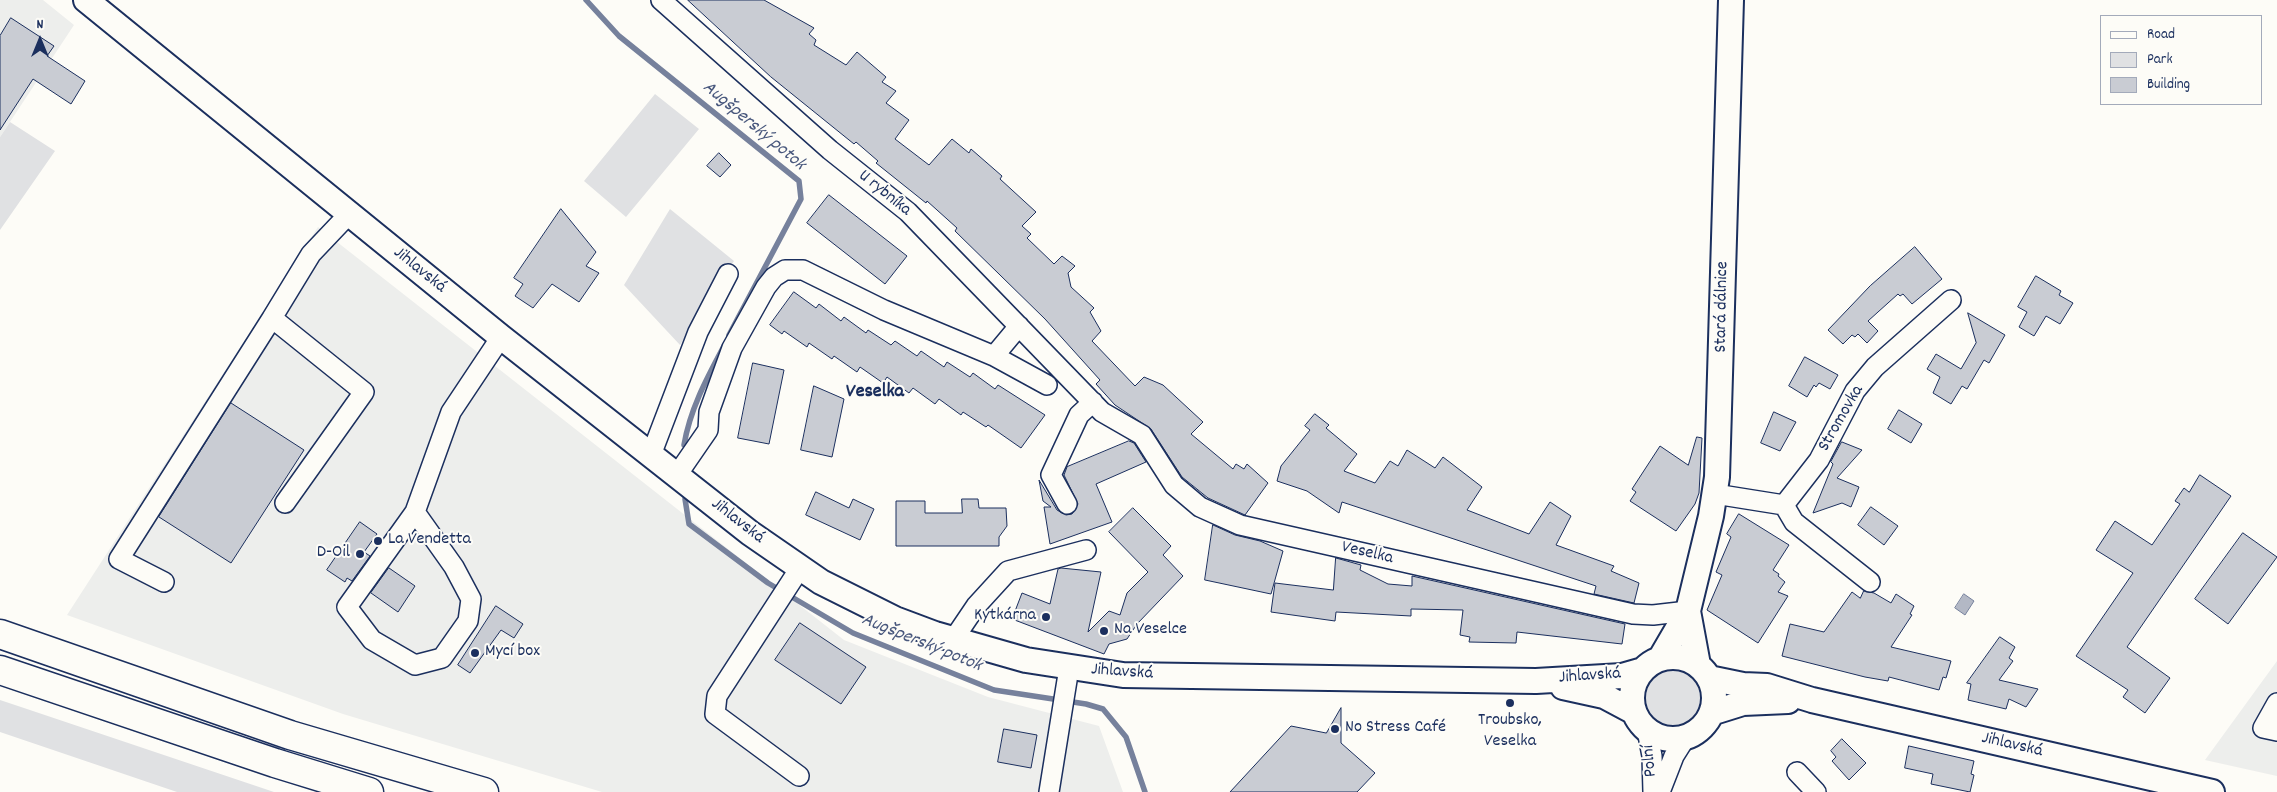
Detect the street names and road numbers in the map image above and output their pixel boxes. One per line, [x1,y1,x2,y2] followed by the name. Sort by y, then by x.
[853,166,915,222] street label: U rybníka
[388,243,450,299] street label: Jihlavská
[1711,261,1735,353] street label: Stará dálnice
[1814,382,1870,456] street label: Stromovka
[706,494,768,550] street label: Jihlavská
[1339,538,1395,570] street label: Veselka
[1090,660,1154,686] street label: Jihlavská
[1558,664,1622,690] street label: Jihlavská
[1979,728,2045,764] street label: Jihlavská
[1639,744,1663,778] street label: Polní

